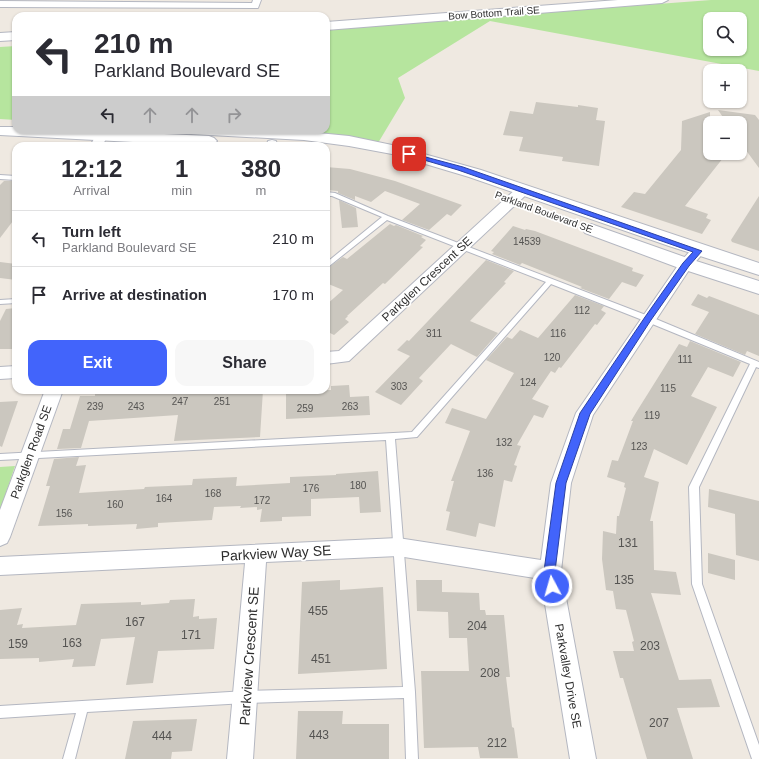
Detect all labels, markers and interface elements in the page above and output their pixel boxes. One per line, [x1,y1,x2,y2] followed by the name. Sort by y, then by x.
[448,4,540,22] street label: Bow Bottom Trail SE
[703,12,747,160] map controls
[703,12,747,56] button: search
[28,28,80,80] icon: left
[94,28,173,59] text: 210 m
[94,61,280,81] text: Parkland Boulevard SE
[703,64,747,108] button: +
[97,104,119,126] icon: left
[139,104,161,126] icon: ahead
[181,104,203,126] icon: ahead
[223,104,245,126] icon: right
[703,116,747,160] button: −
[392,137,426,171] pin
[398,143,420,165] icon: arrive
[61,155,122,182] text: 12:12
[175,155,188,182] text: 1
[241,155,281,182] text: 380
[73,183,110,198] text: Arrival
[171,183,192,198] text: min
[256,183,266,198] text: m
[494,189,595,235] street label: Parkland Boulevard SE
[62,223,121,240] text: Turn left
[28,228,50,250] icon: left
[272,230,314,247] text: 210 m
[379,234,475,324] street label: Parkglen Crescent SE
[513,236,541,247] house number: 14539
[62,240,196,255] text: Parkland Boulevard SE
[28,284,50,306] icon: arrive
[62,286,207,303] text: Arrive at destination
[272,286,314,303] text: 170 m
[574,305,590,316] house number: 112
[426,328,442,339] house number: 311
[550,328,566,339] house number: 116
[28,340,167,386] button: Exit
[175,340,314,386] button: Share
[544,352,561,363] house number: 120
[677,354,693,365] house number: 111
[520,377,537,388] house number: 124
[391,381,408,392] house number: 303
[660,383,676,394] house number: 115
[172,396,189,407] house number: 247
[214,396,231,407] house number: 251
[87,401,104,412] house number: 239
[128,401,145,412] house number: 243
[342,401,359,412] house number: 263
[8,403,54,501] street label: Parkglen Road SE
[297,403,314,414] house number: 259
[644,410,660,421] house number: 119
[496,437,513,448] house number: 132
[631,441,648,452] house number: 123
[477,468,494,479] house number: 136
[350,480,367,491] house number: 180
[303,483,320,494] house number: 176
[205,488,222,499] house number: 168
[156,493,173,504] house number: 164
[254,495,271,506] house number: 172
[107,499,124,510] house number: 160
[56,508,73,519] house number: 156
[618,536,638,550] house number: 131
[220,542,332,564] street label: Parkview Way SE
[531,565,573,607] position arrow
[614,573,634,587] house number: 135
[236,586,262,726] street label: Parkview Crescent SE
[308,604,328,618] house number: 455
[125,615,145,629] house number: 167
[467,619,487,633] house number: 204
[552,623,584,729] street label: Parkvalley Drive SE
[181,628,201,642] house number: 171
[62,636,82,650] house number: 163
[8,637,28,651] house number: 159
[640,639,660,653] house number: 203
[311,652,331,666] house number: 451
[480,666,500,680] house number: 208
[649,716,669,730] house number: 207
[309,728,329,742] house number: 443
[152,729,172,743] house number: 444
[487,736,507,750] house number: 212

